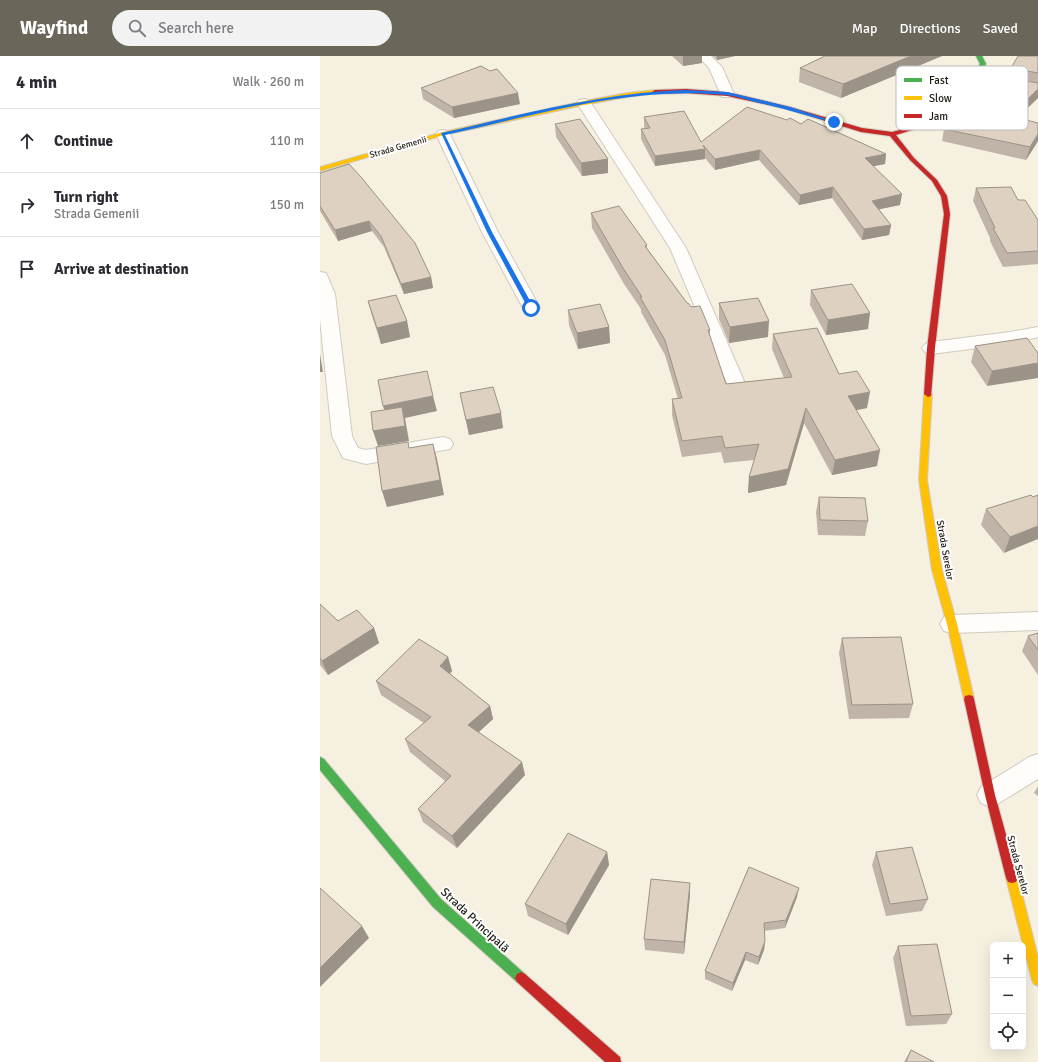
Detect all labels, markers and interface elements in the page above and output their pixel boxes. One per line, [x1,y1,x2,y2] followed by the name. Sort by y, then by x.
[112,10,392,46] search box
[20,16,88,40] text: Wayfind
[126,17,148,39] icon: search
[158,19,234,37] text: Search here
[852,20,878,37] text: Map
[900,20,961,37] text: Directions
[983,20,1018,37] text: Saved
[896,66,1028,130] legend
[16,72,57,93] text: 4 min
[233,74,304,90] text: Walk · 260 m
[929,74,949,87] text: Fast
[929,92,952,105] text: Slow
[929,110,948,123] text: Jam
[825,113,843,131] route end
[16,130,38,152] icon: ahead
[54,132,113,150] text: Continue
[270,133,304,149] text: 110 m
[368,134,428,161] street label: Strada Gemenii
[54,188,119,206] text: Turn right
[16,194,38,216] icon: right
[270,197,304,213] text: 150 m
[54,206,139,222] text: Strada Gemenii
[16,258,38,280] icon: arrive
[54,260,189,278] text: Arrive at destination
[522,299,540,317] route start
[934,519,956,582] street label: Strada Serelor
[1004,834,1032,897] street label: Strada Serelor
[437,885,512,956] street label: Strada Principală
[990,942,1026,1050] map controls
[990,942,1026,978] button: +
[990,978,1026,1014] button: −
[990,1014,1026,1050] button: locate

